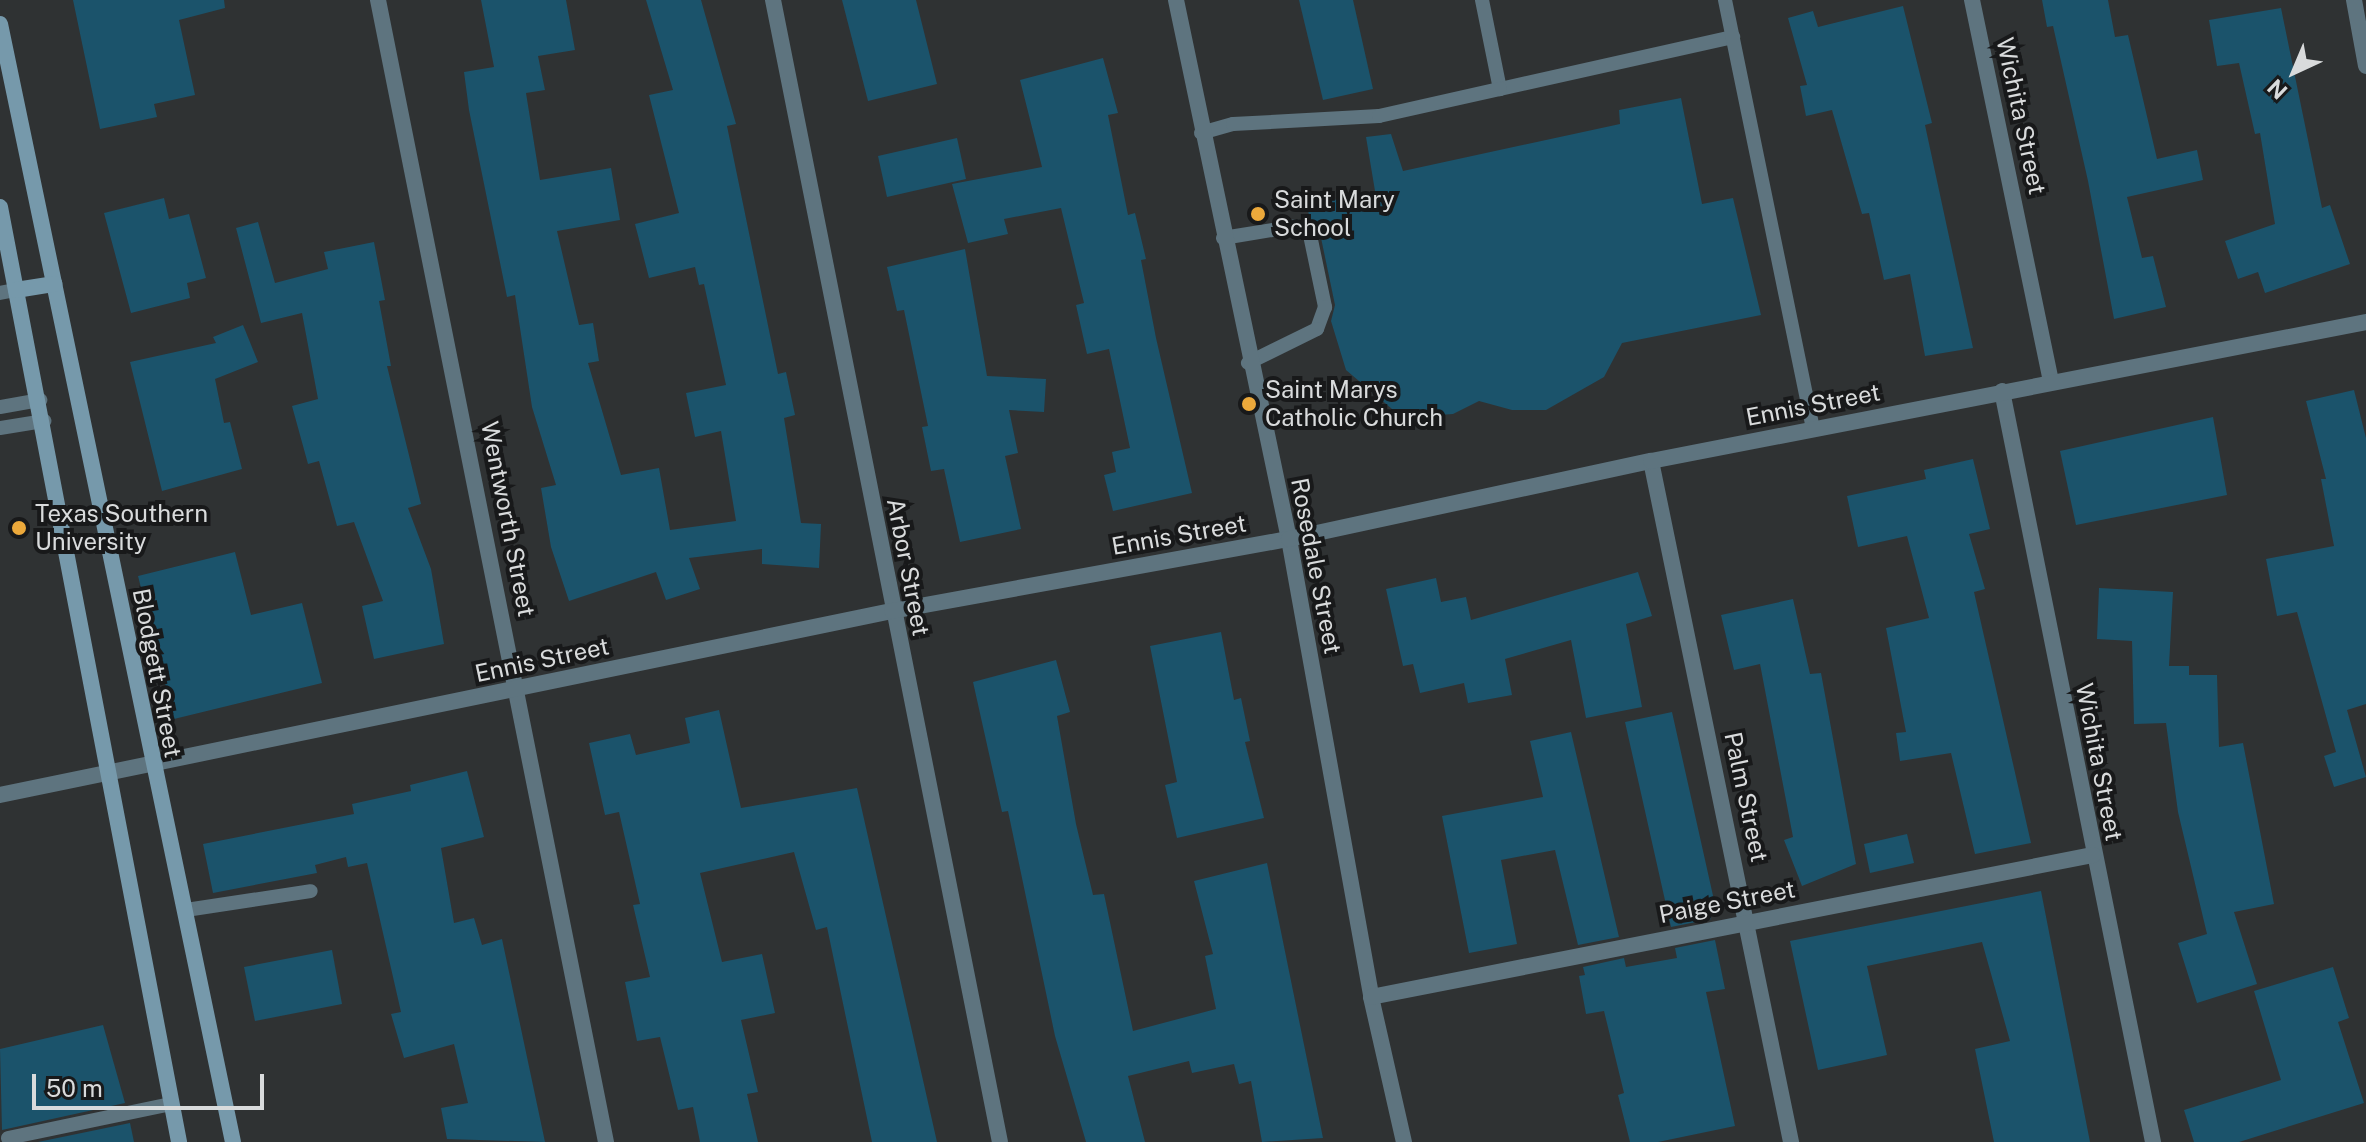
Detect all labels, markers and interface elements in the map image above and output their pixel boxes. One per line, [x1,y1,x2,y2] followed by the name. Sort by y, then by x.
[2254,32,2334,112] north arrow
[1990,35,2052,197] street label: Wichita Street
[2262,74,2293,105] text: N
[1274,186,1395,242] place label: Saint Mary School
[1249,205,1267,223] marker: Saint Mary School
[1265,376,1443,432] place label: Saint Marys Catholic Church
[1743,378,1883,432] street label: Ennis Street
[1240,395,1258,413] marker: Saint Marys Catholic Church
[475,419,541,619] street label: Wentworth Street
[1285,475,1347,657] street label: Rosedale Street
[881,496,935,638] street label: Arbor Street
[35,500,208,556] place label: Texas Southern University
[1109,509,1249,561] street label: Ennis Street
[10,519,28,537] marker: Texas Southern University
[126,586,188,760] street label: Blodgett Street
[472,632,612,688] street label: Ennis Street
[2070,681,2128,843] street label: Wichita Street
[1718,729,1774,865] street label: Palm Street
[1656,875,1798,929] street label: Paige Street
[36,1058,268,1108] scale bar
[46,1074,103,1102] text: 50 m

